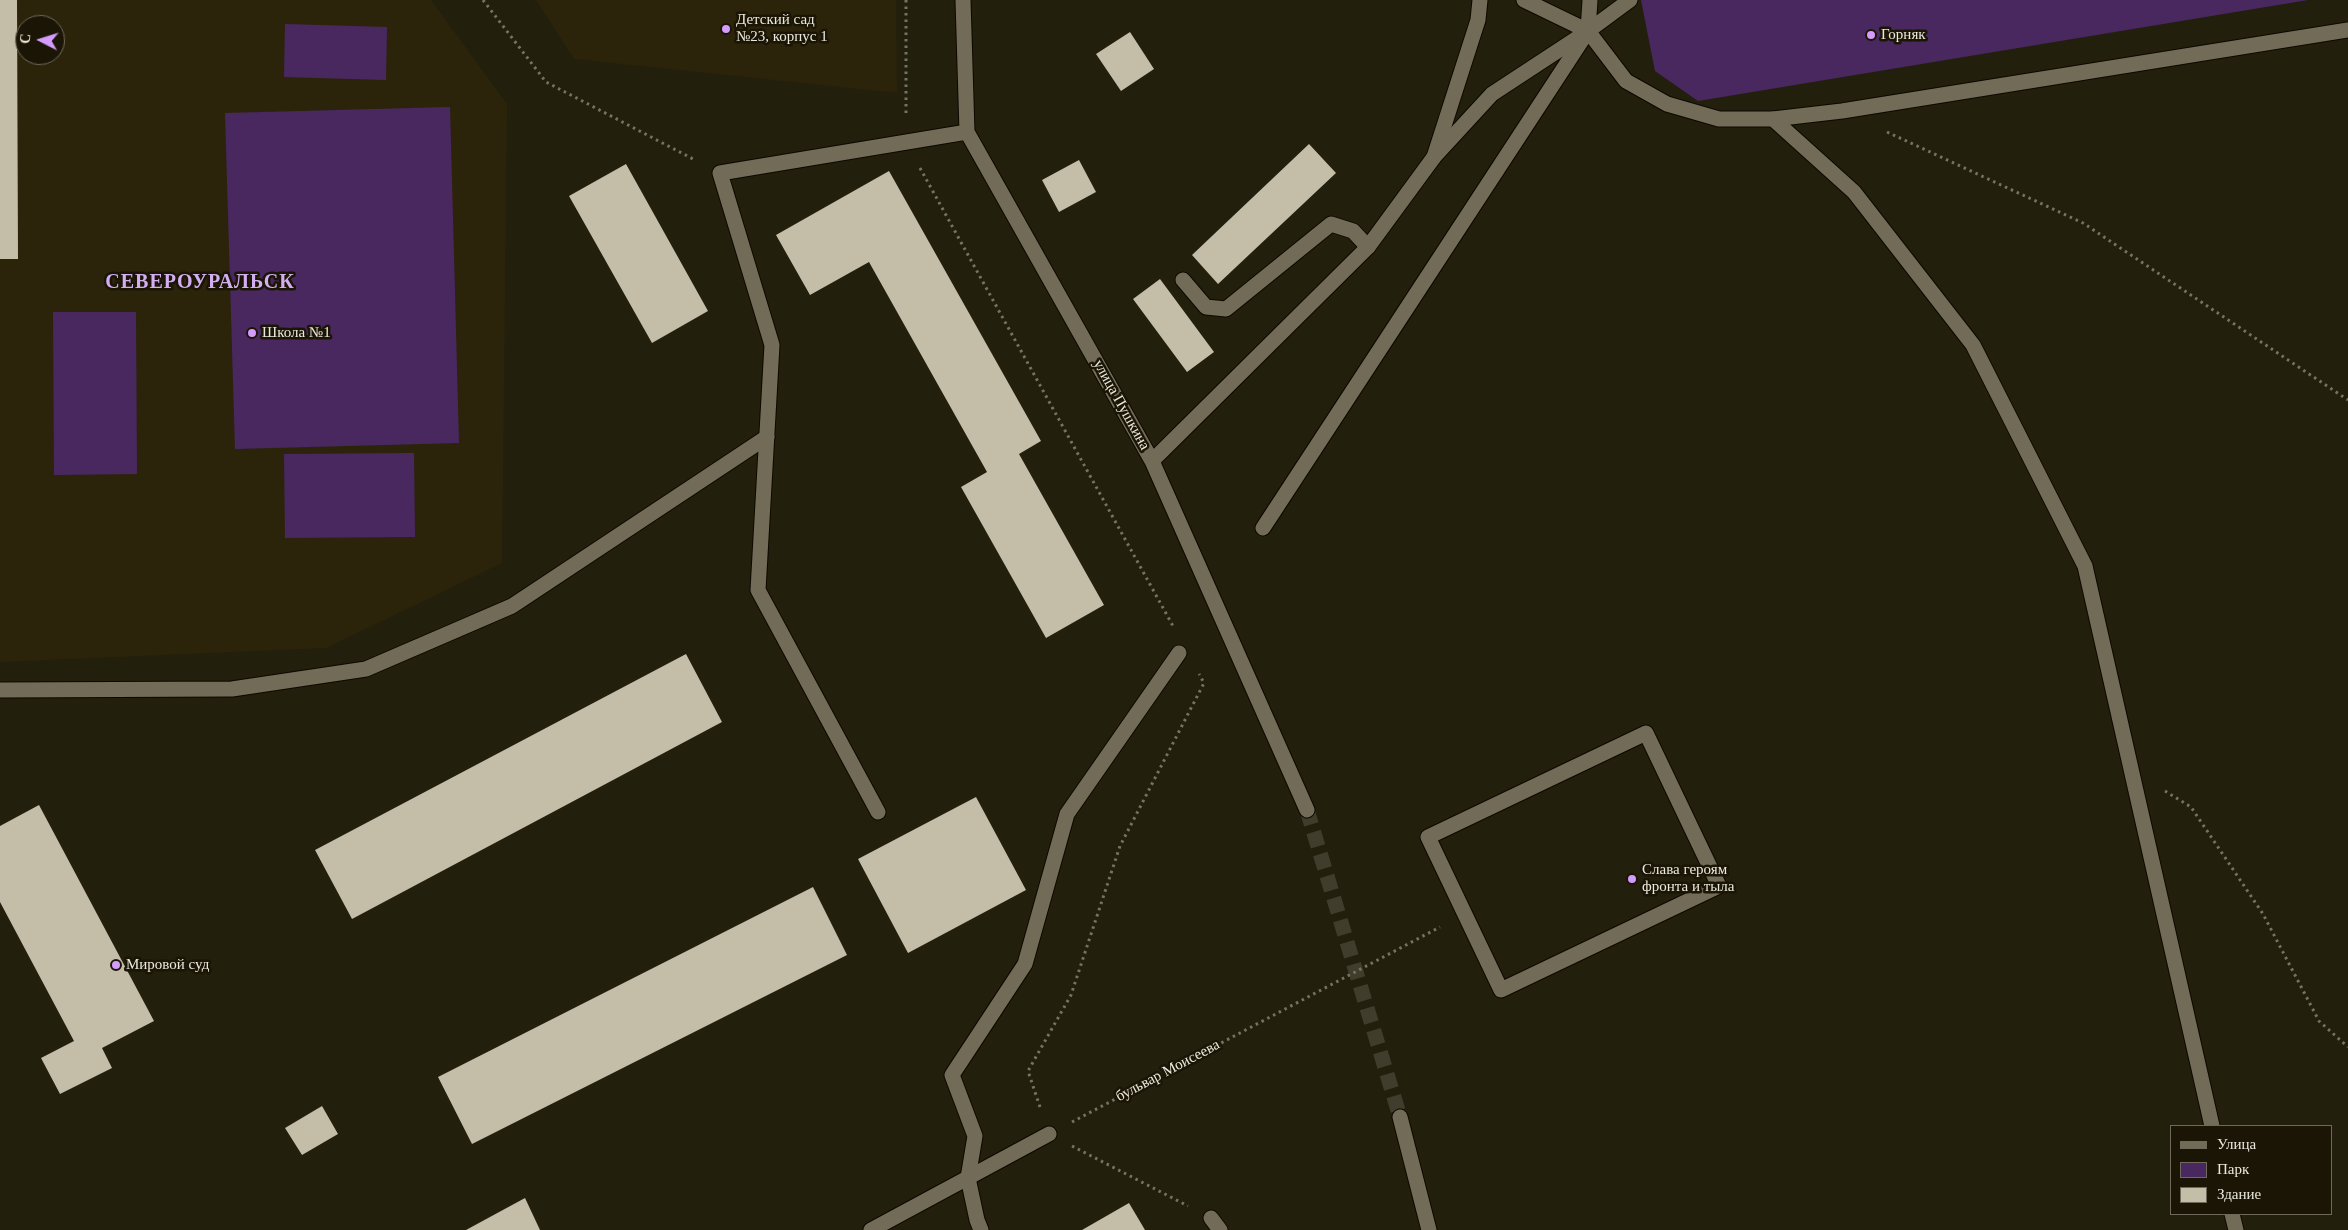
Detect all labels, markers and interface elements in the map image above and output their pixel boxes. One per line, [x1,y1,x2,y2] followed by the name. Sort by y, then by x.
[736,11,828,46] place label: Детский сад №23, корпус 1
[15,15,65,65] north arrow
[720,23,732,35] marker: Детский сад №23, корпус 1
[1881,26,1926,44] place label: Горняк
[1865,29,1877,41] marker: Горняк
[18,33,33,44] text: С
[104,271,296,295] district label: СЕВЕРОУРАЛЬСК
[262,324,331,342] place label: Школа №1
[246,327,258,339] marker: Школа №1
[1089,357,1153,453] street label: улица Пушкина
[1642,861,1734,896] place label: Слава героям фронта и тыла
[1626,873,1638,885] marker: Слава героям фронта и тыла
[126,956,209,974] place label: Мировой суд
[110,959,122,971] marker: Мировой суд
[1113,1036,1223,1106] street label: бульвар Моисеева
[2170,1125,2333,1215] legend
[2217,1136,2256,1152] text: Улица
[2217,1161,2249,1177] text: Парк
[2217,1186,2261,1202] text: Здание

